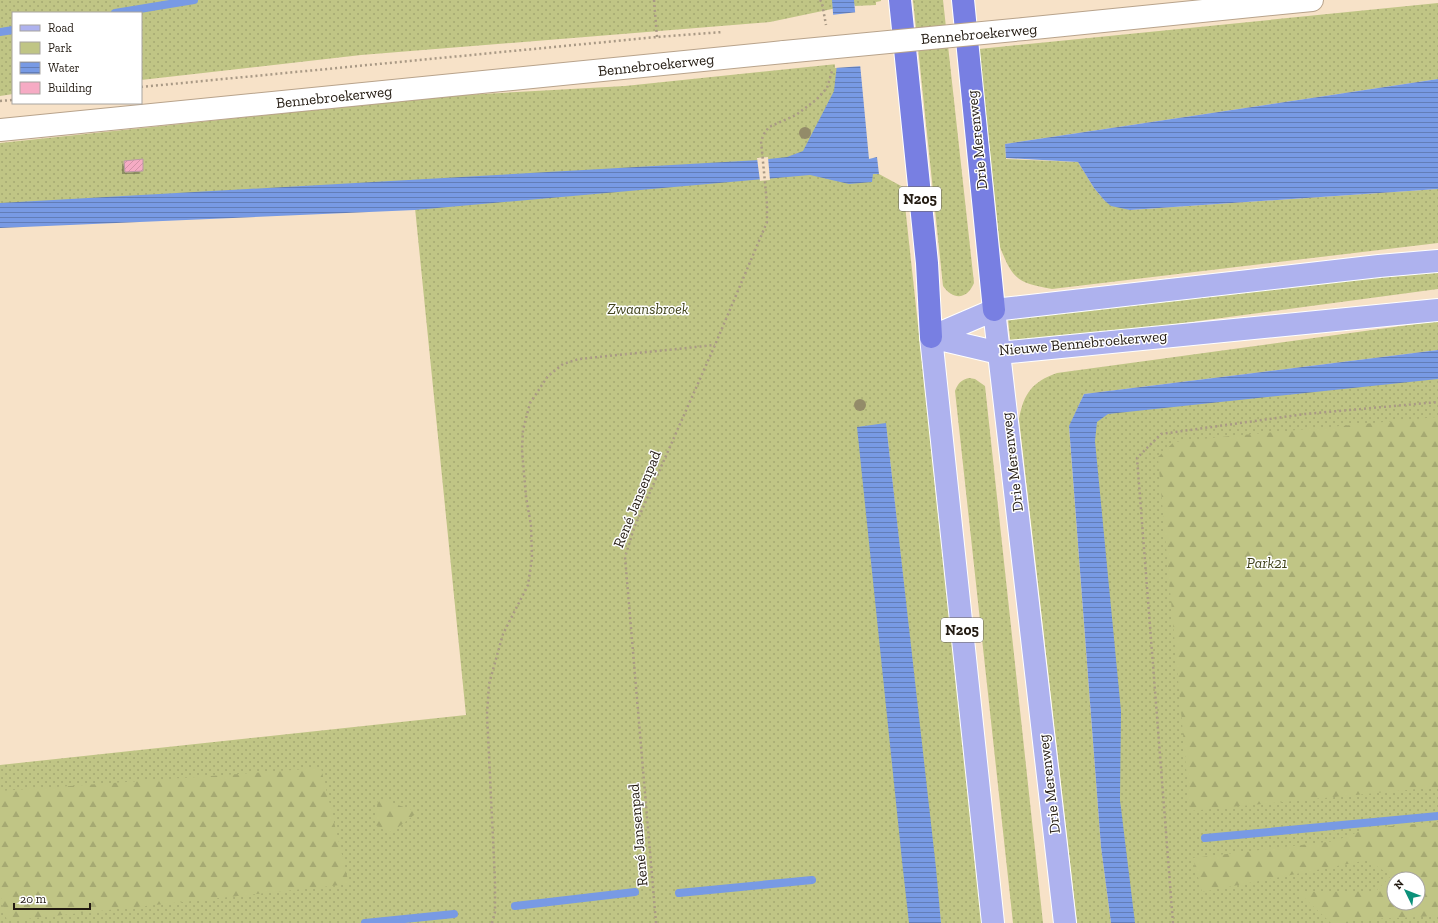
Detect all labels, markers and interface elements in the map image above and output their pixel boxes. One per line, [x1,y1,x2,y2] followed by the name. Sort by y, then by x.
[12,12,142,104] legend
[920,20,1038,48] street label: Bennebroekerweg
[48,21,74,35] text: Road
[48,41,73,55] text: Park
[597,50,715,80] street label: Bennebroekerweg
[48,61,80,75] text: Water
[48,81,92,95] text: Building
[275,82,393,112] street label: Bennebroekerweg
[963,89,991,191] street label: Drie Merenweg
[899,187,941,211] road number: N205
[607,300,689,318] park label: Zwaansbroek
[998,327,1168,359] street label: Nieuwe Bennebroekerweg
[997,411,1027,513] street label: Drie Merenweg
[609,447,665,550] street label: René Jansenpad
[1247,554,1288,572] park label: Park21
[941,618,983,642] road number: N205
[1034,733,1064,835] street label: Drie Merenweg
[624,782,651,887] street label: René Jansenpad
[1386,871,1426,911] north arrow
[1391,877,1407,892] text: N
[14,885,90,911] scale bar
[20,892,47,906] text: 20 m

